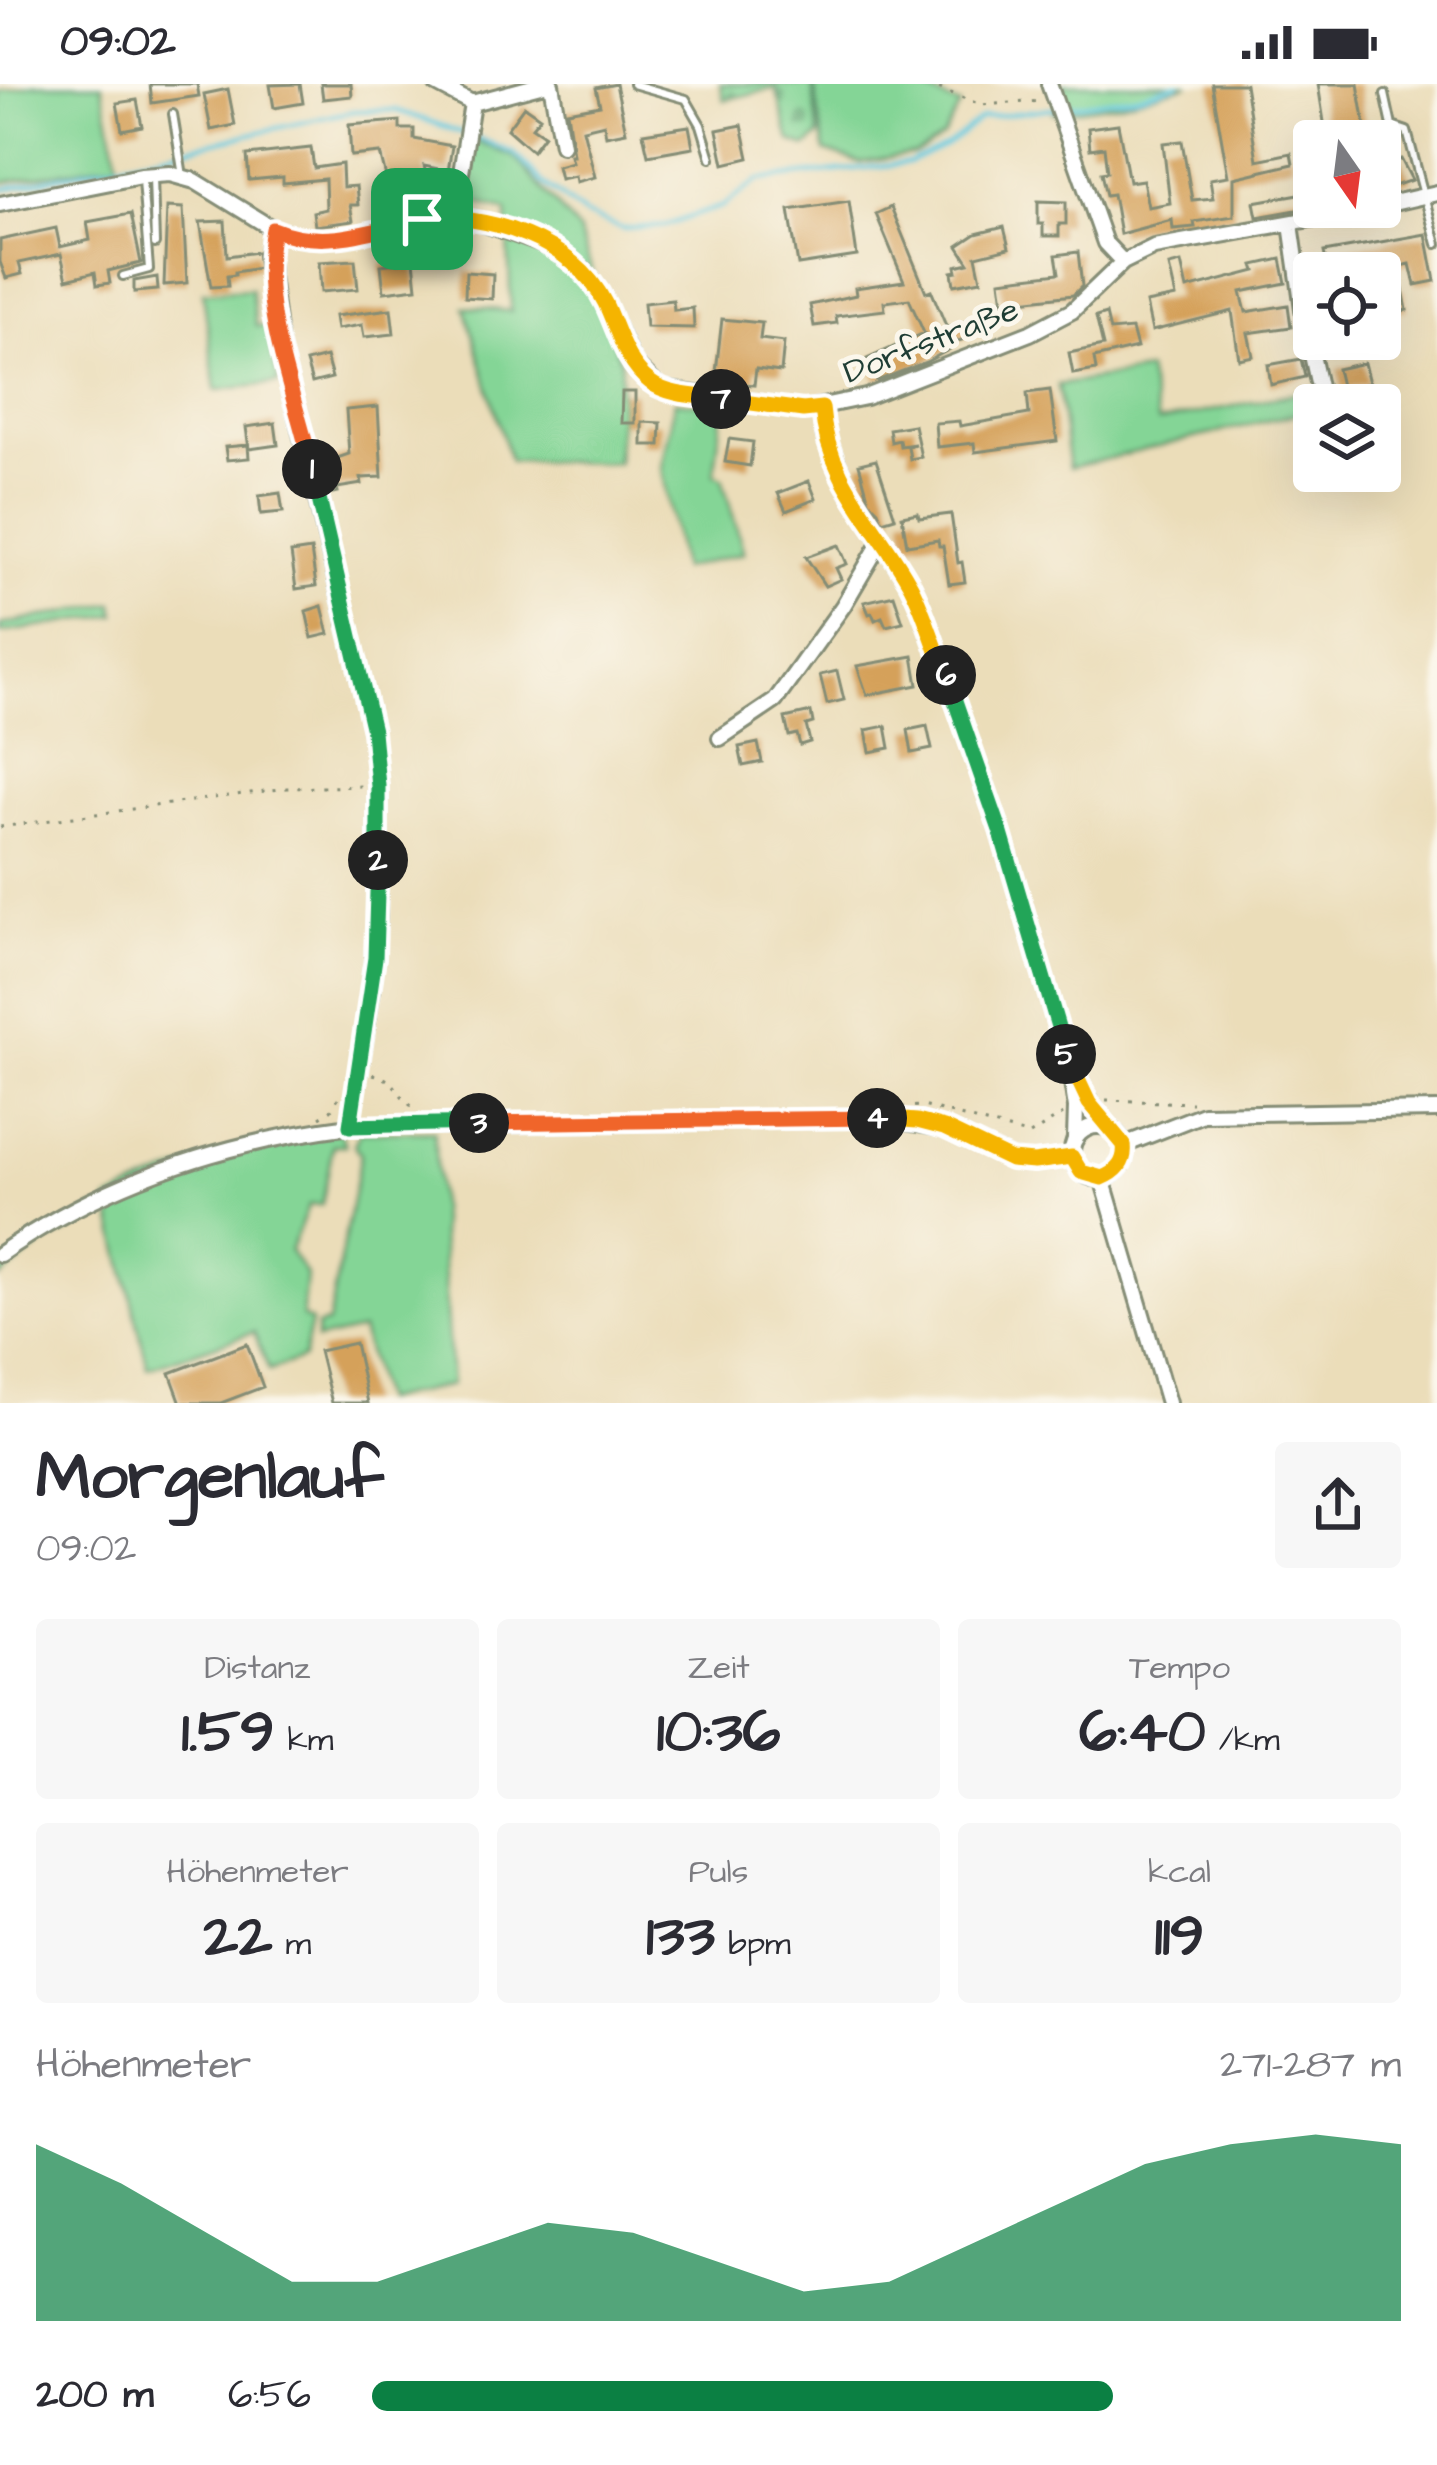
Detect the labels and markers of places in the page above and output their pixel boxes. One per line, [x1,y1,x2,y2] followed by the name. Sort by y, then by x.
[371,168,473,270] pin
[691,369,751,429] pin: 7
[282,439,342,499] pin: 1
[916,645,976,705] pin: 6
[348,830,408,890] pin: 2
[1036,1024,1096,1084] pin: 5
[847,1088,907,1148] pin: 4
[449,1093,509,1153] pin: 3

